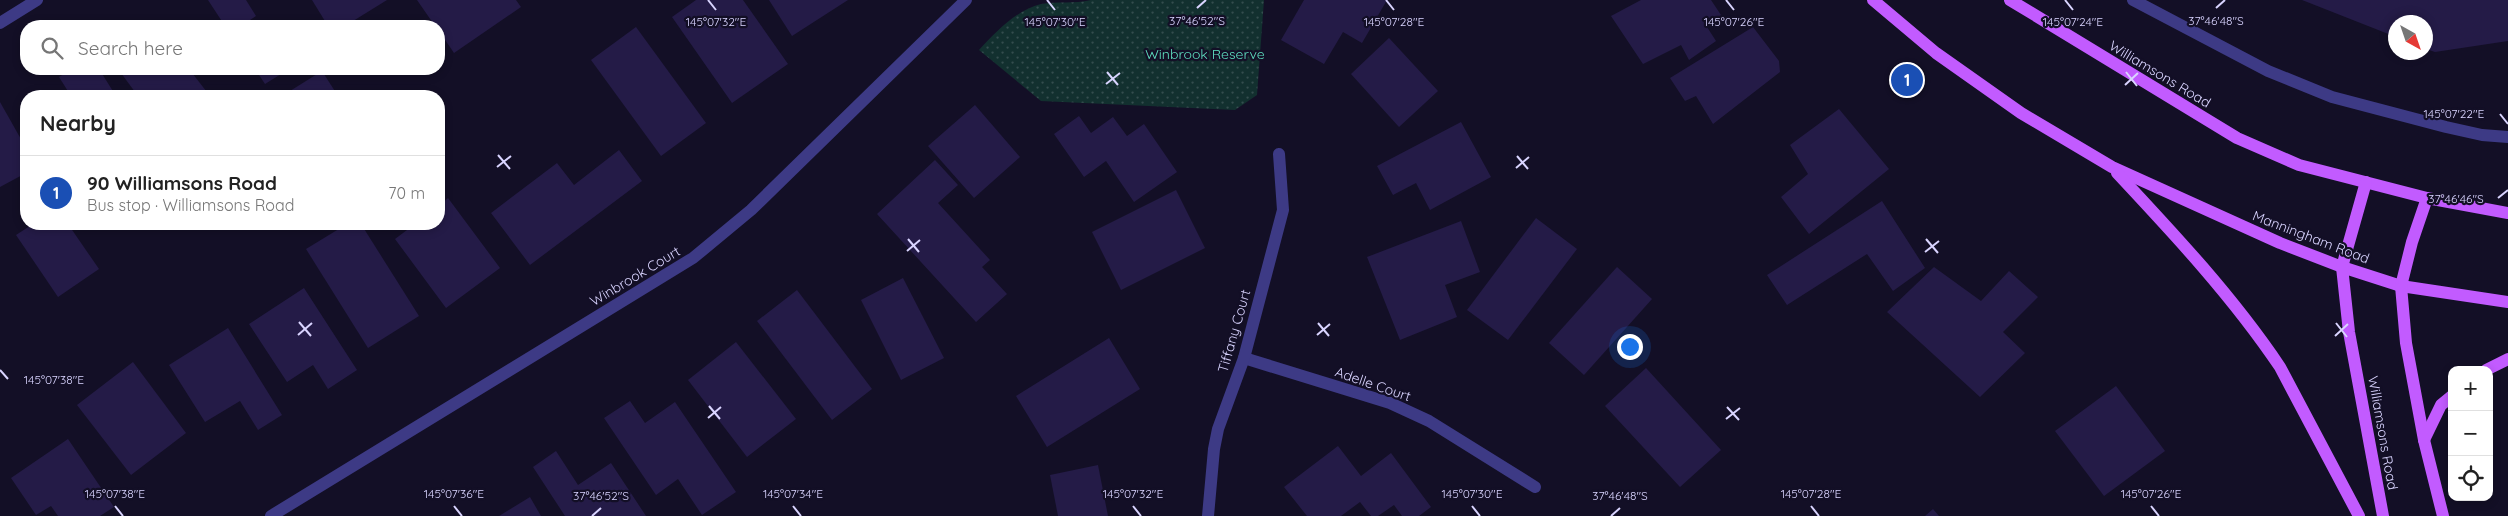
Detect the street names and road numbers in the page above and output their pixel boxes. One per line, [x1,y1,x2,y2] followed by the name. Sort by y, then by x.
[2106,37,2214,111] street label: Williamsons Road
[2250,206,2372,268] street label: Manningham Road
[587,242,684,310] street label: Winbrook Court
[1214,287,1255,375] street label: Tiffany Court
[1333,363,1414,405] street label: Adelle Court
[2364,375,2402,491] street label: Williamsons Road

